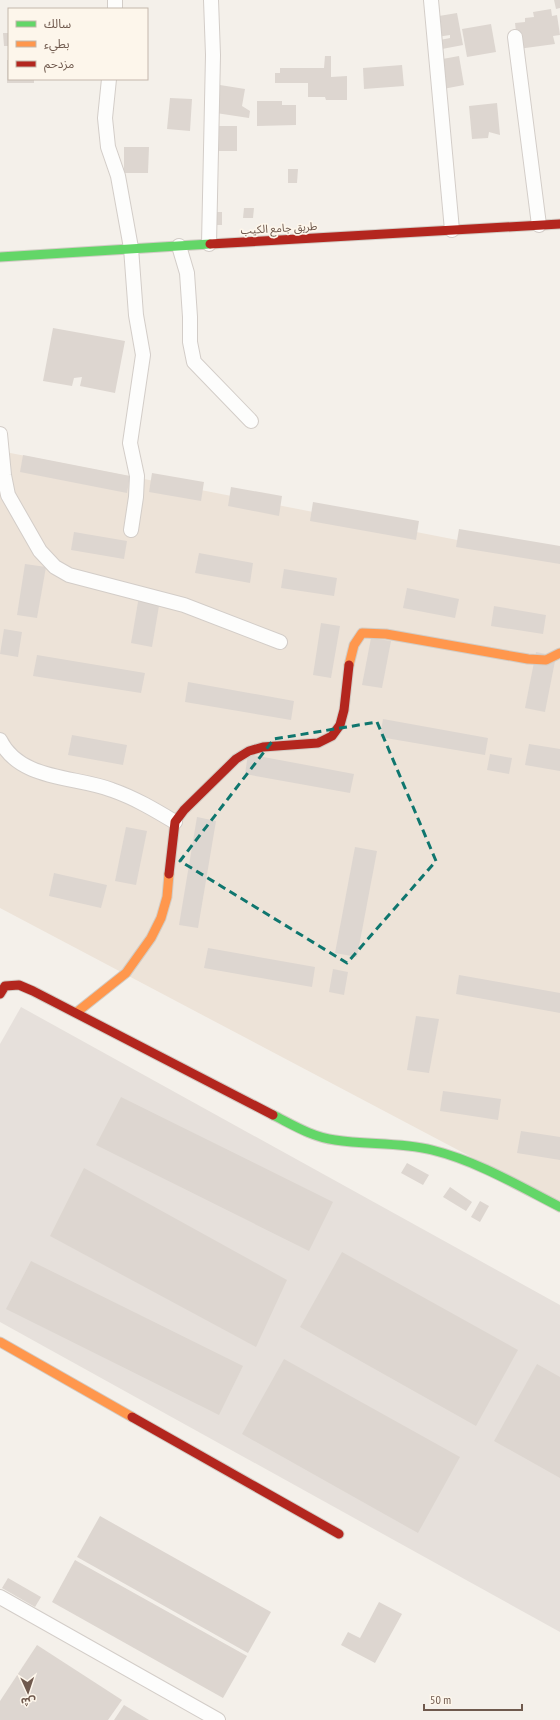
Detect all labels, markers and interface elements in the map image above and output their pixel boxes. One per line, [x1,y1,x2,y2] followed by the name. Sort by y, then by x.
[8,8,148,80] legend
[44,16,71,31] text: سالك
[44,36,70,54] text: بطيء
[44,56,74,73] text: مزدحم
[240,219,318,238] street label: طريق جامع الكيب
[8,1672,48,1712] north arrow
[424,1686,522,1712] scale bar
[430,1692,451,1707] text: 50 m
[21,1695,36,1709] text: ش

